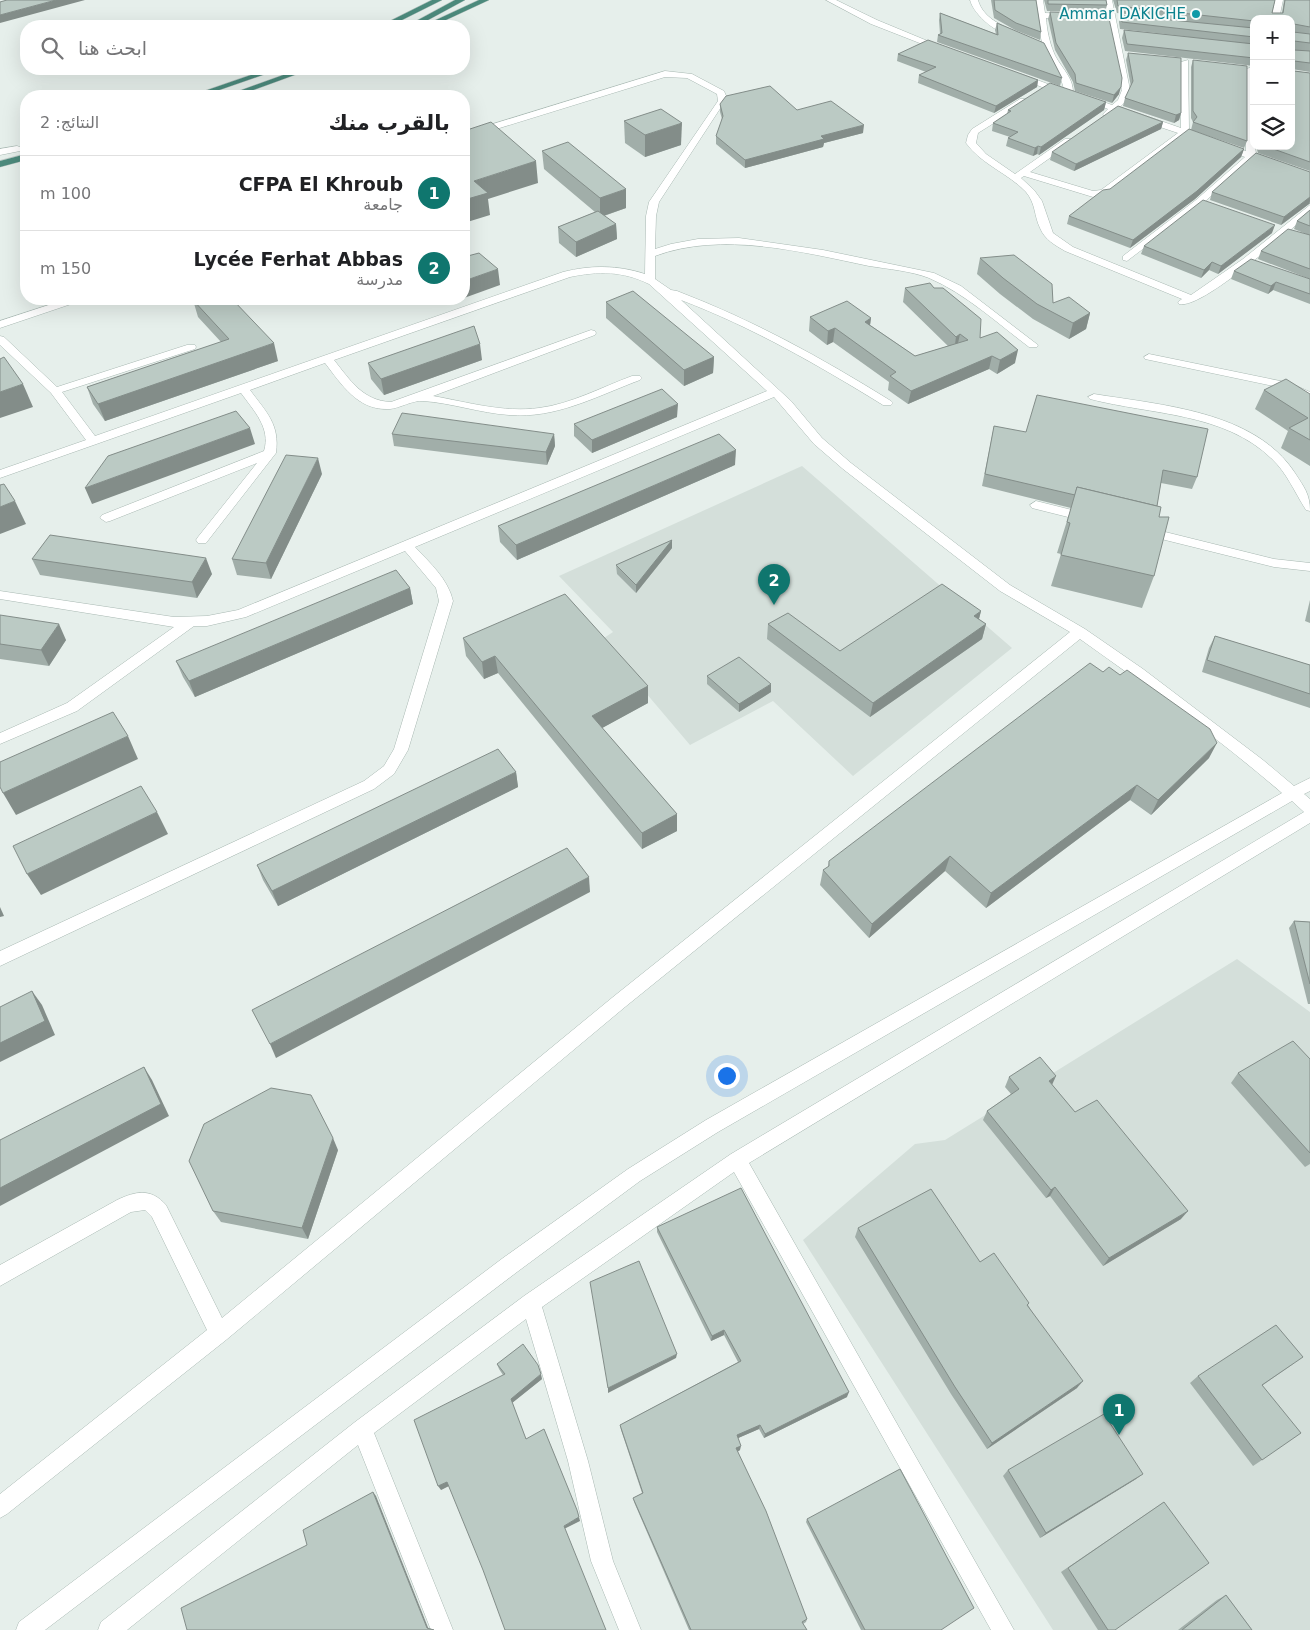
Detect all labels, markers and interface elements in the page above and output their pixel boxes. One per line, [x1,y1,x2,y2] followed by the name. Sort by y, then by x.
[1059,5,1186,23] place label: Ammar DAKICHE
[1190,8,1202,20] marker: Ammar DAKICHE
[1250,15,1295,150] map controls
[1250,15,1295,60] button: +
[20,20,470,75] search box
[38,34,66,62] icon: search
[78,37,147,59] text: ابحث هنا
[1250,60,1295,105] button: −
[1250,105,1295,150] button: layers
[329,111,450,135] text: بالقرب منك
[40,113,99,132] text: النتائج: 2
[239,173,403,195] text: CFPA El Khroub
[40,184,91,203] text: 100 m
[428,184,440,203] text: 1
[363,195,403,214] text: جامعة
[194,248,403,270] text: Lycée Ferhat Abbas
[40,259,91,278] text: 150 m
[428,259,440,278] text: 2
[356,270,403,289] text: مدرسة
[758,564,790,605] pin: 2
[714,1063,740,1089] your location
[1103,1394,1135,1435] pin: 1

